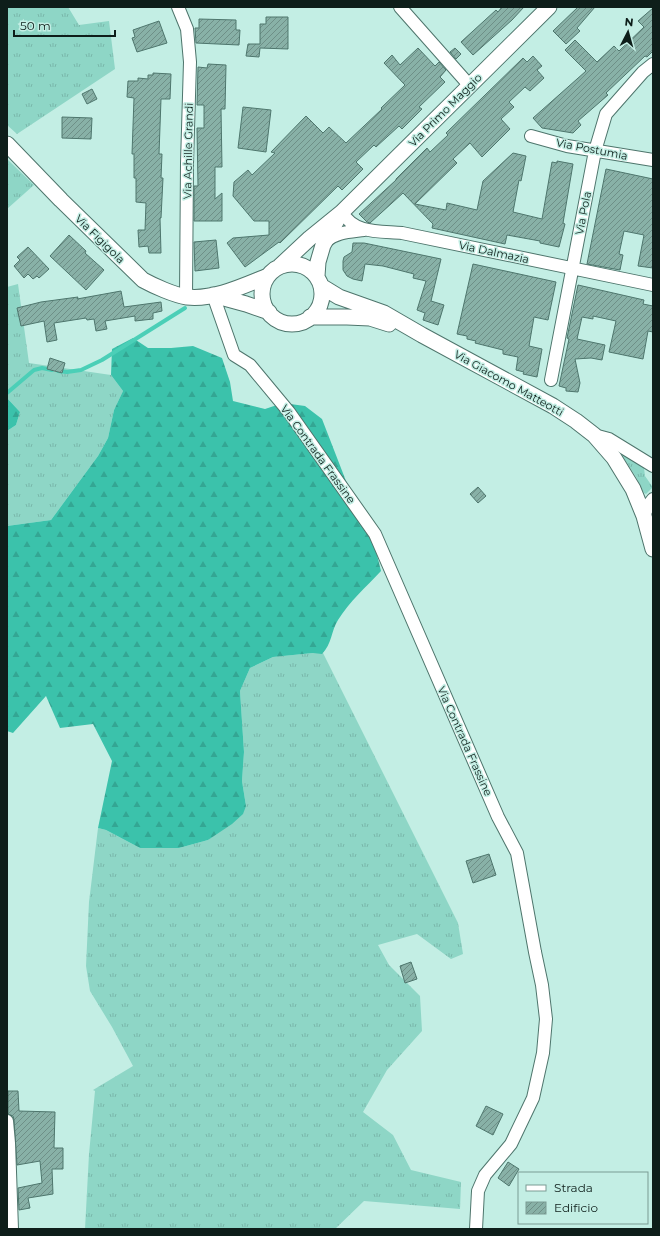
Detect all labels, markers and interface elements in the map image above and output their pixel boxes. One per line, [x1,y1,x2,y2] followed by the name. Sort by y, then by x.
[14,12,115,38] scale bar
[608,12,648,52] north arrow
[624,15,634,29] text: N
[20,18,51,33] text: 50 m
[405,70,485,150] street label: Via Primo Maggio
[180,103,196,199] street label: Via Achille Grandi
[555,135,629,163] street label: Via Postumia
[572,190,594,236] street label: Via Pola
[72,212,128,266] street label: Via Figigola
[458,238,530,266] street label: Via Dalmazia
[452,347,566,419] street label: Via Giacomo Matteotti
[278,402,359,506] street label: Via Contrada Frassine
[434,684,496,798] street label: Via Contrada Frassine
[518,1172,648,1224] legend
[554,1180,593,1195] text: Strada
[554,1200,598,1215] text: Edificio

